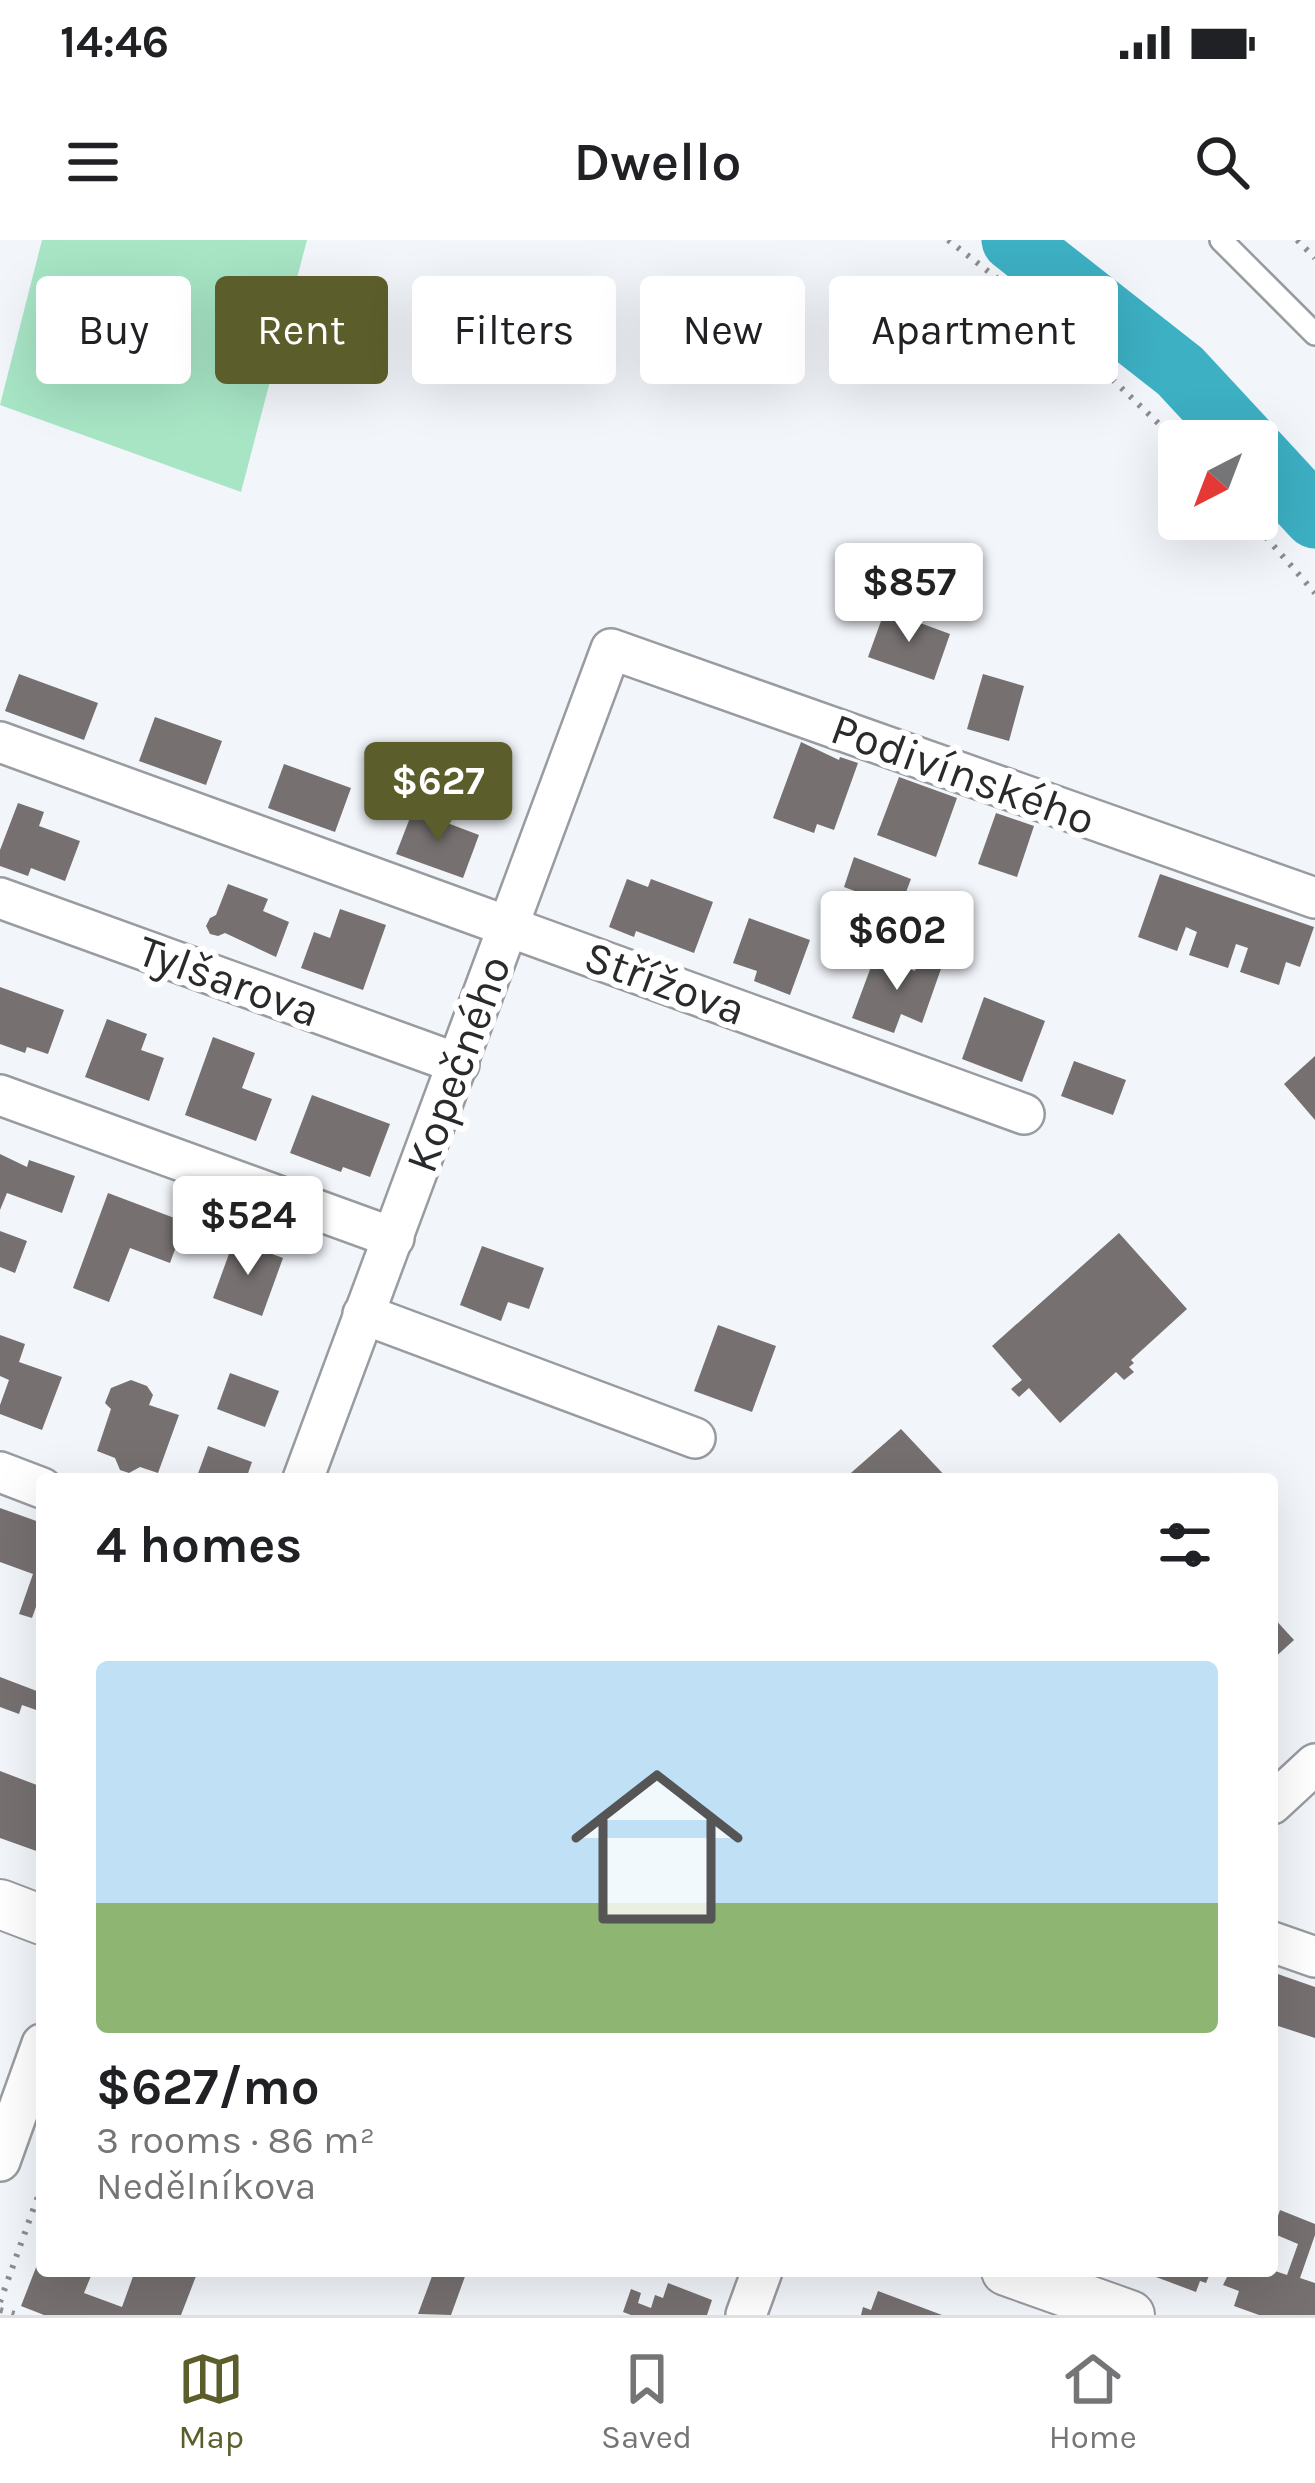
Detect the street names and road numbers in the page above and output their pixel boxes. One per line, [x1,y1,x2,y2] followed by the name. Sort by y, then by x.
[824,702,1102,846] street label: Podivínského
[131,924,327,1039] street label: Tylšarova
[578,930,752,1036] street label: Střížova
[395,949,521,1179] street label: Kopečného

